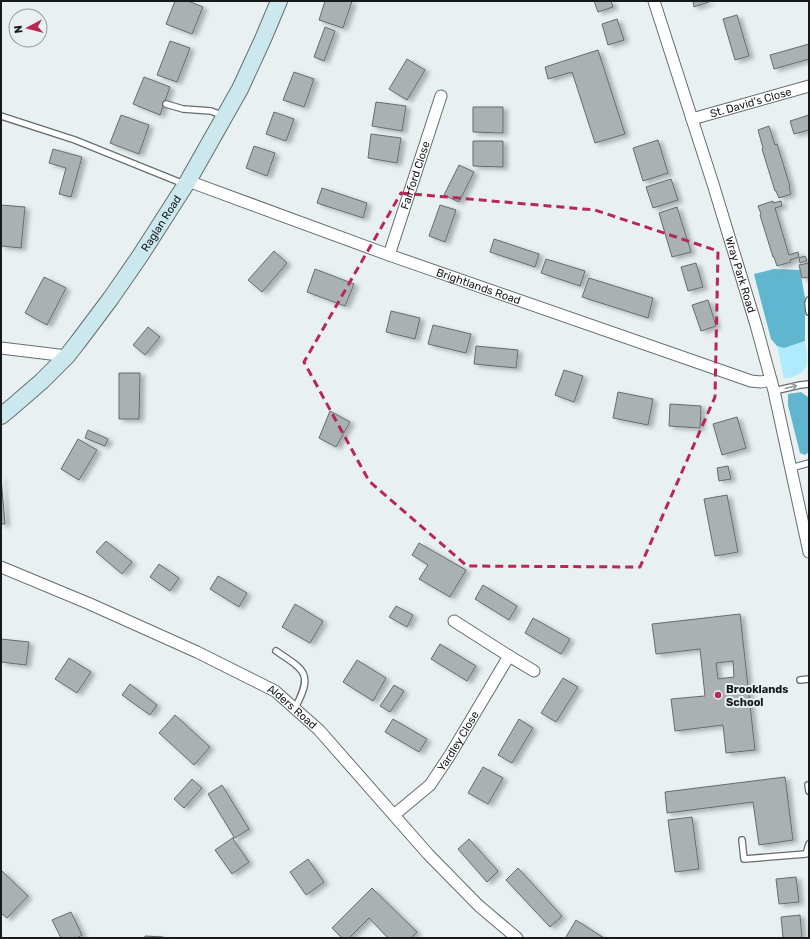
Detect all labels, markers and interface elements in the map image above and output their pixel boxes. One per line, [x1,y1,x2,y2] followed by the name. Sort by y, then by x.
[8,8,48,48] north arrow
[12,24,26,34] text: N
[709,85,793,121] street label: St. David's Close
[398,140,433,211] street label: Fairford Close
[139,193,184,254] street label: Raglan Road
[722,235,758,314] street label: Wray Park Road
[435,266,522,307] street label: Brightlands Road
[785,383,798,390] one-way arrow
[265,682,319,732] street label: Alders Road
[726,683,788,709] place label: Brooklands School
[713,690,723,700] marker: Brooklands School
[435,709,482,774] street label: Yardley Close

